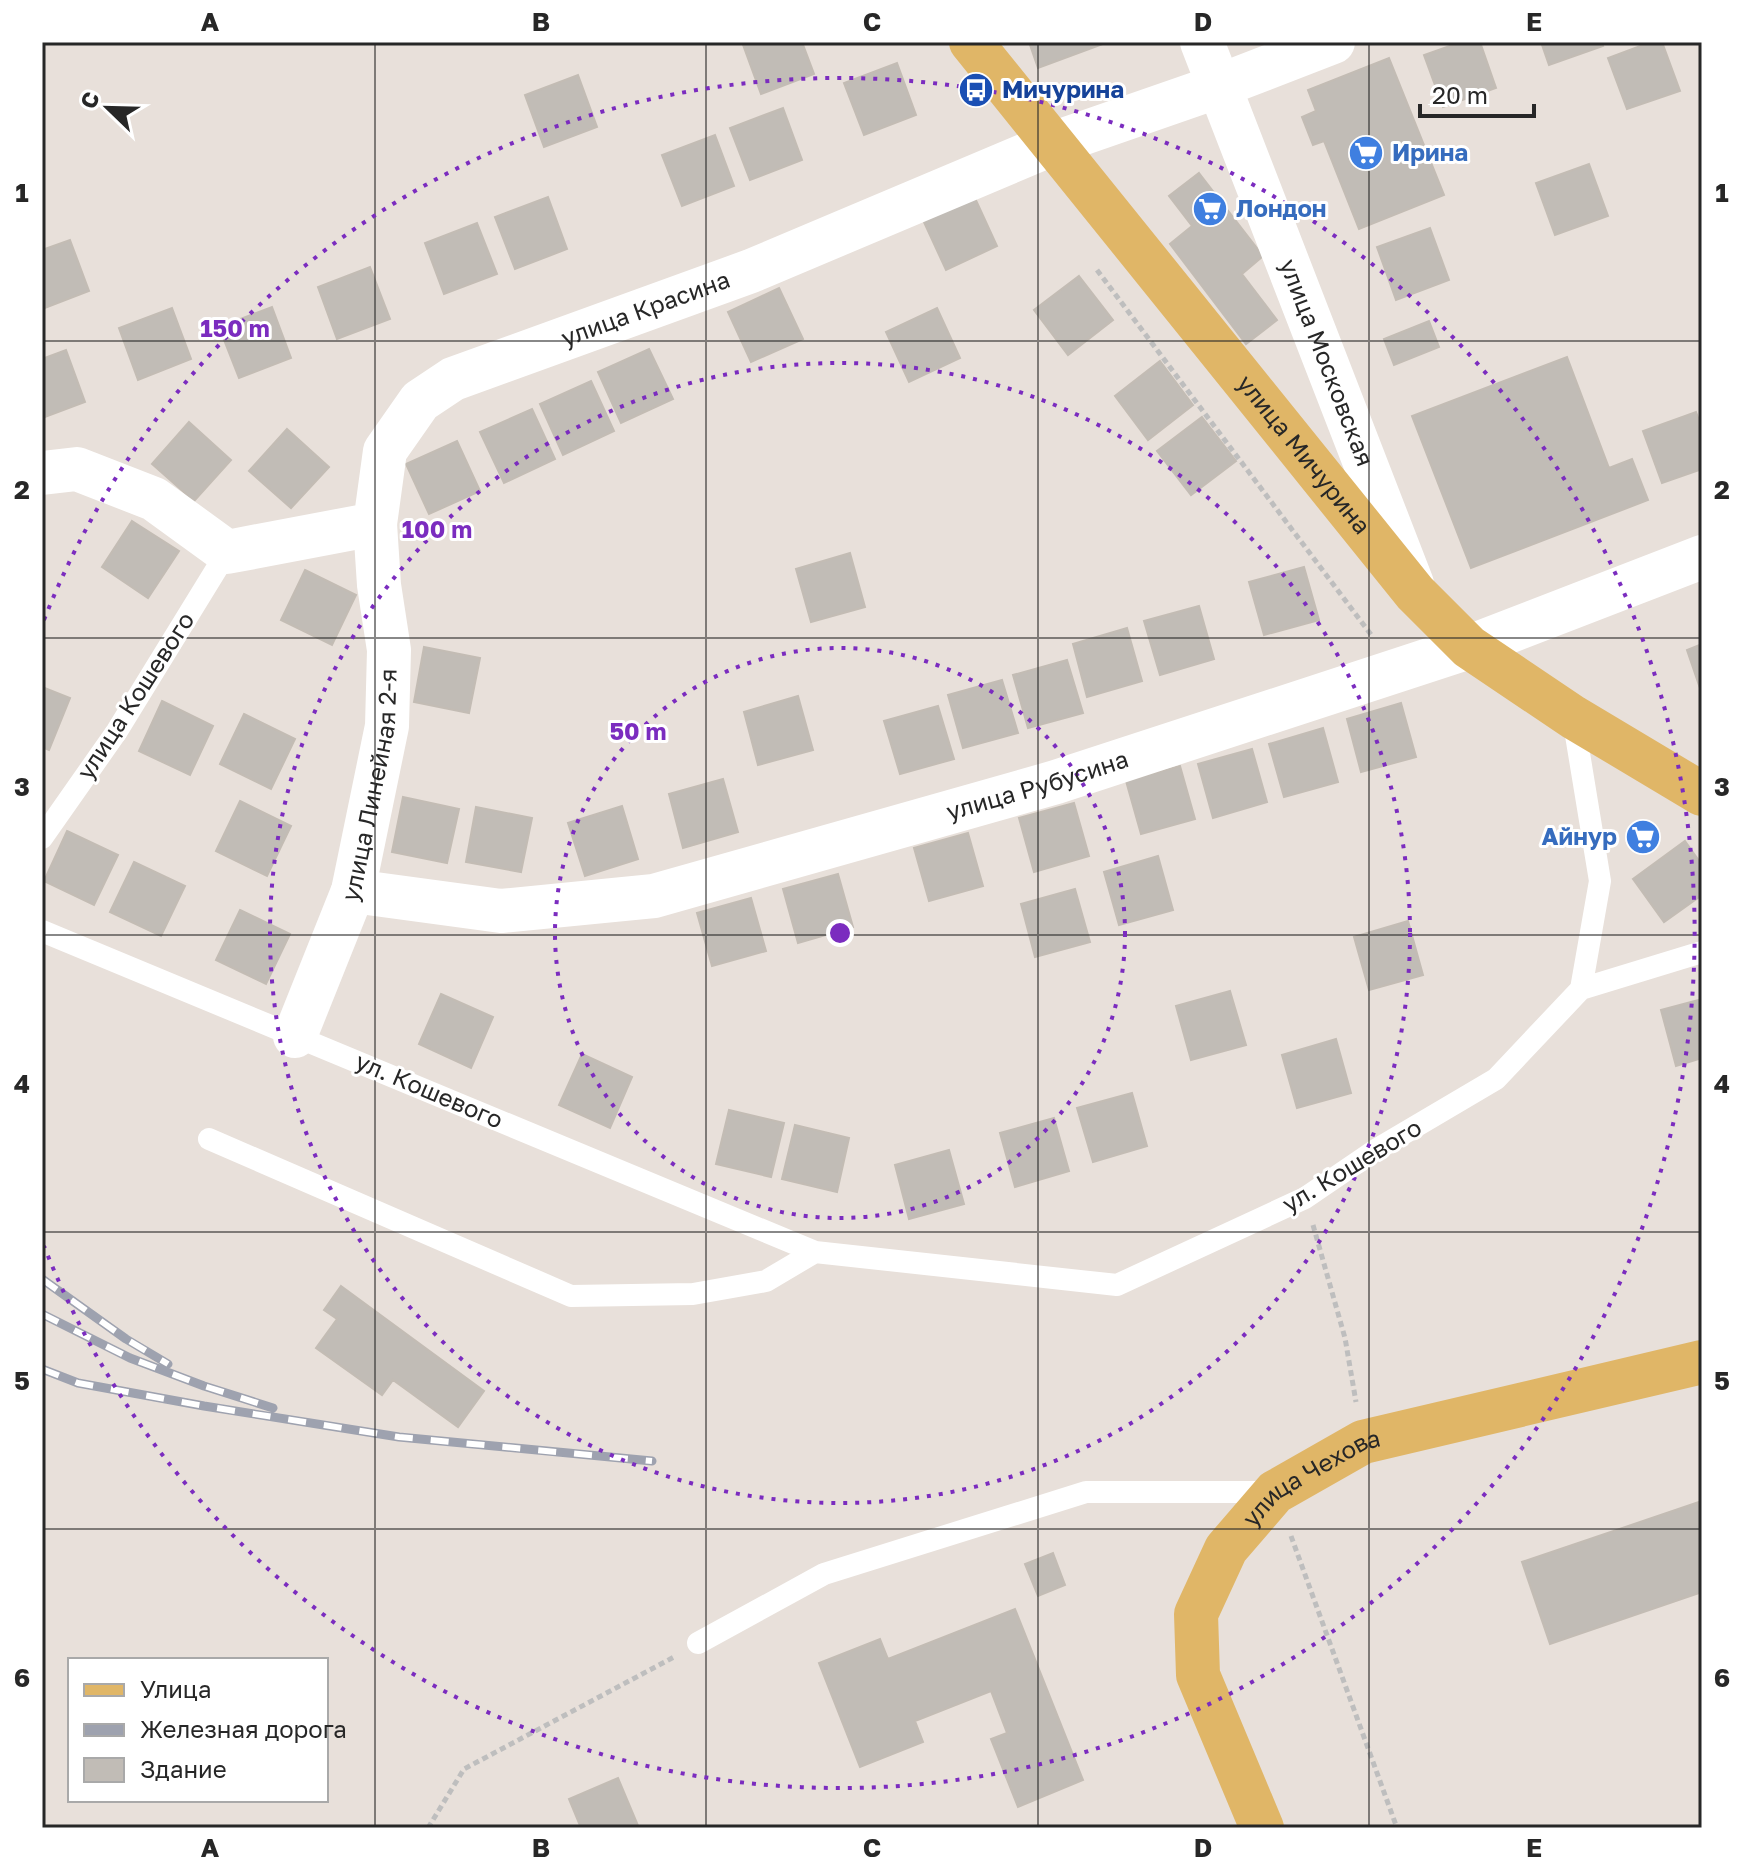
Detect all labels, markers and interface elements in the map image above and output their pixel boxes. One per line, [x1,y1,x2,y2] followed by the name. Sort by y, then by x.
[201,6,220,37] text: A
[532,6,550,37] text: B
[863,6,881,37] text: C
[1194,6,1212,37] text: D
[1526,6,1542,37] text: E
[68,68,148,148] north arrow
[1420,68,1534,118] scale bar
[957,71,995,109] bus stop icon: Мичурина
[1002,74,1124,103] place label: Мичурина
[1432,80,1488,109] text: 20 m
[74,88,105,112] text: С
[1347,134,1385,172] supermarket icon: Ирина
[1392,137,1468,166] place label: Ирина
[15,177,29,208] text: 1
[1715,177,1729,208] text: 1
[1191,190,1229,228] supermarket icon: Лондон
[1236,193,1326,222] place label: Лондон
[1274,255,1381,470] street label: улица Московская
[557,264,733,352] street label: улица Красина
[200,313,270,342] text: 150 m
[1232,368,1378,539] street label: улица Мичурина
[14,474,30,505] text: 2
[1714,474,1730,505] text: 2
[402,514,472,543] text: 100 m
[70,606,200,784] street label: улица Кошевого
[334,668,402,905] street label: улица Линейная 2-я
[609,716,667,745] text: 50 m
[943,743,1132,825] street label: улица Рубусина
[14,771,30,802] text: 3
[1714,771,1730,802] text: 3
[1624,818,1662,856] supermarket icon: Айнур
[1542,821,1617,850] place label: Айнур
[826,919,854,947] centre of rings
[351,1046,508,1134] street label: ул. Кошевого
[14,1068,30,1099] text: 4
[1714,1068,1730,1099] text: 4
[1276,1112,1426,1218] street label: ул. Кошевого
[14,1365,30,1396] text: 5
[1714,1365,1730,1396] text: 5
[1236,1422,1383,1532] street label: улица Чехова
[68,1658,328,1802] legend
[14,1662,30,1693] text: 6
[1714,1662,1730,1693] text: 6
[140,1674,212,1703] text: Улица
[140,1714,347,1743] text: Железная дорога
[140,1754,227,1783] text: Здание
[201,1832,220,1863] text: A
[532,1832,550,1863] text: B
[863,1832,881,1863] text: C
[1194,1832,1212,1863] text: D
[1526,1832,1542,1863] text: E

